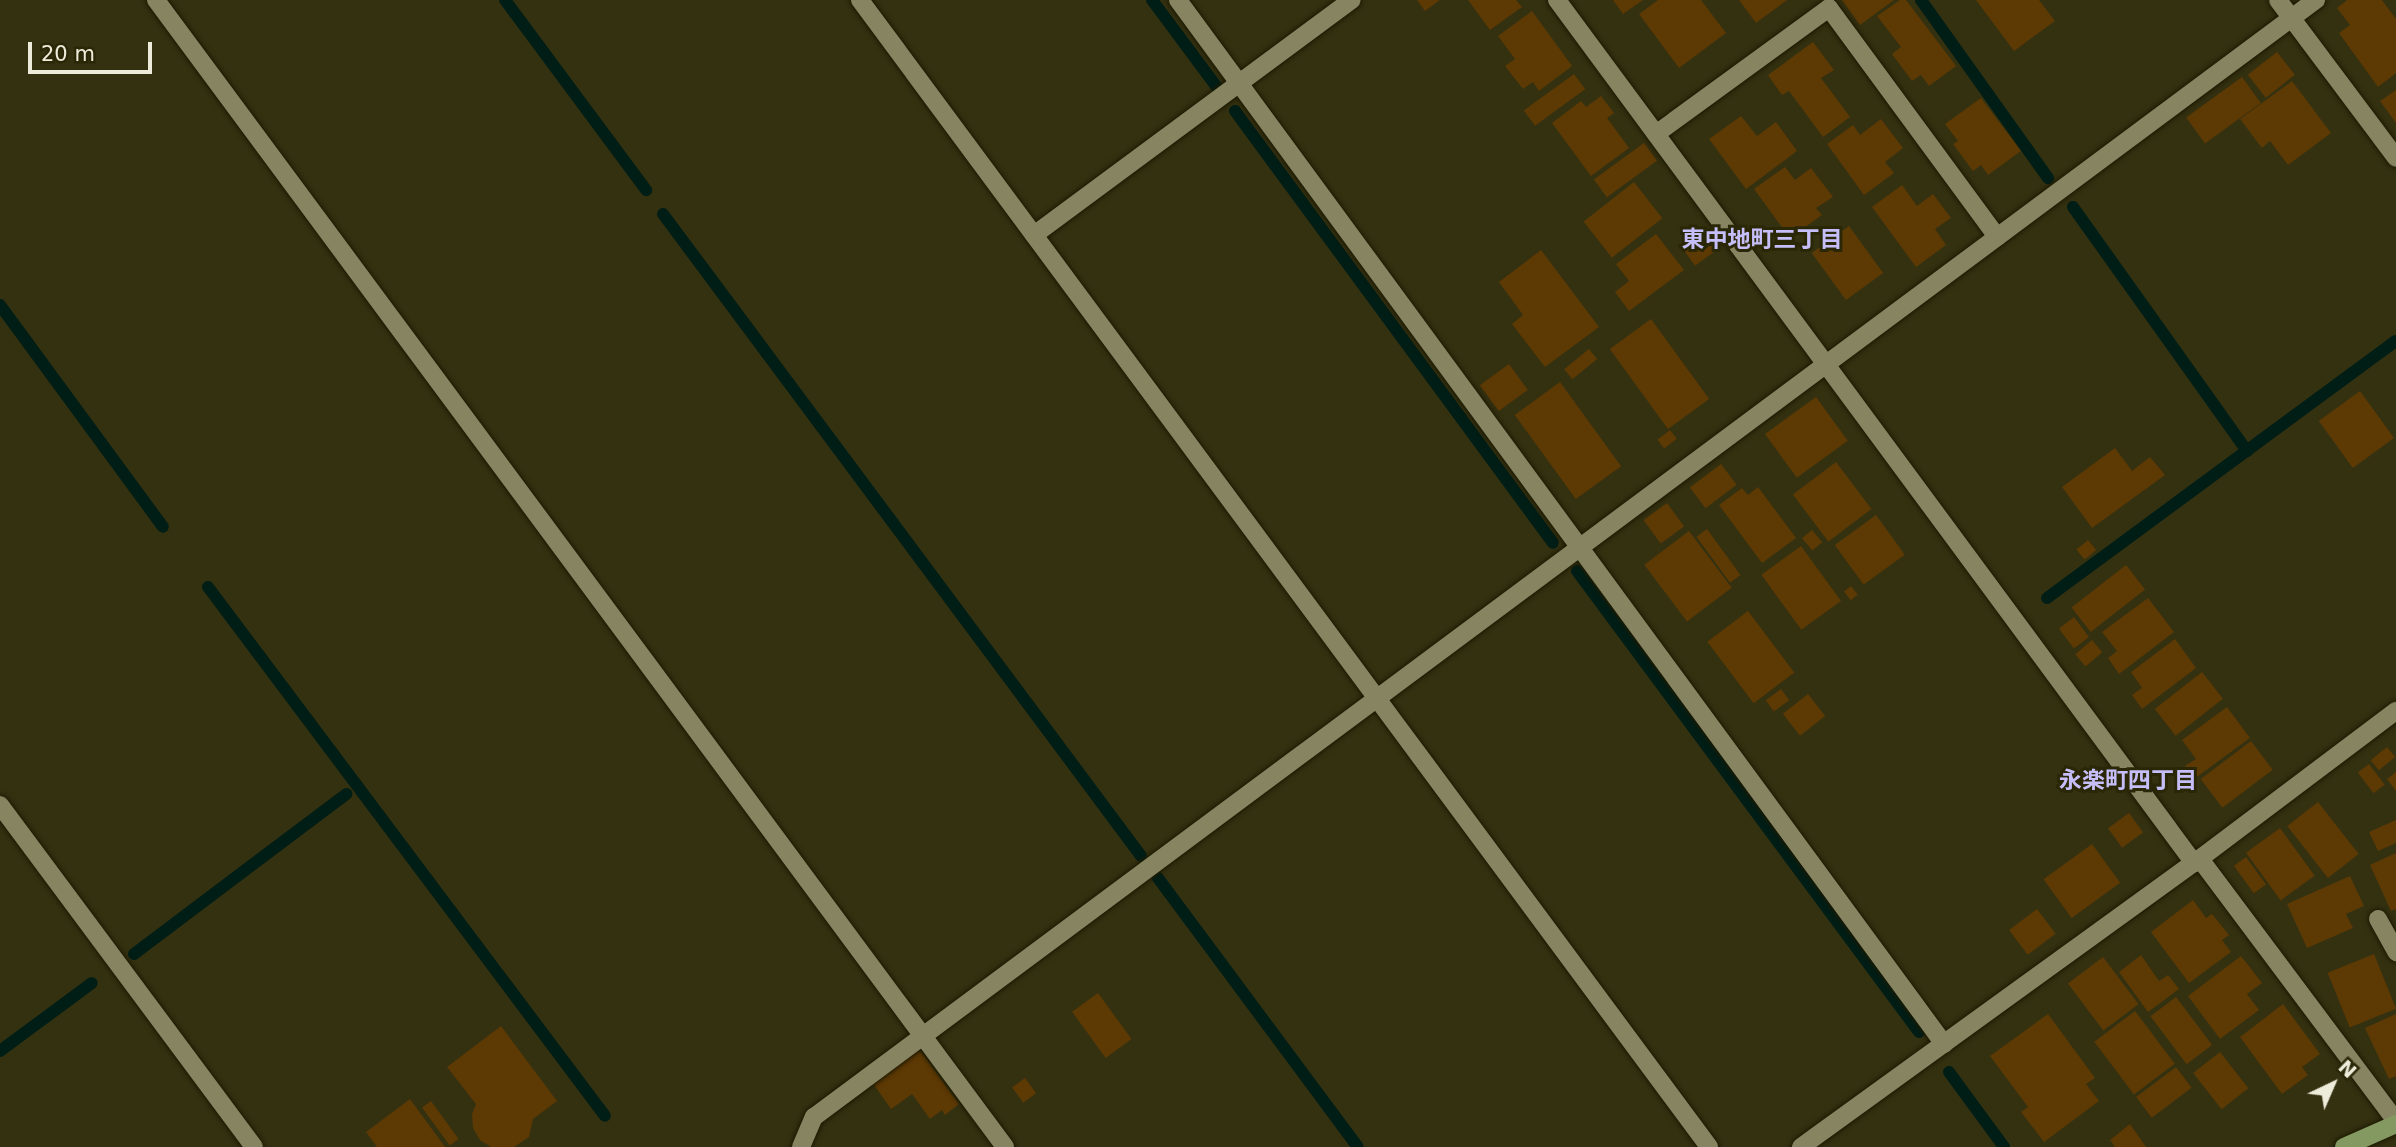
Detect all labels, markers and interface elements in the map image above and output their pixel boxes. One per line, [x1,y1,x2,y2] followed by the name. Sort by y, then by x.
[32,28,156,72] scale bar
[41,42,95,66] text: 20 m
[1682,225,1842,253] district label: 東中地町三丁目
[2059,766,2197,794] district label: 永楽町四丁目
[2298,1049,2368,1119] north arrow
[2334,1055,2361,1082] text: N

